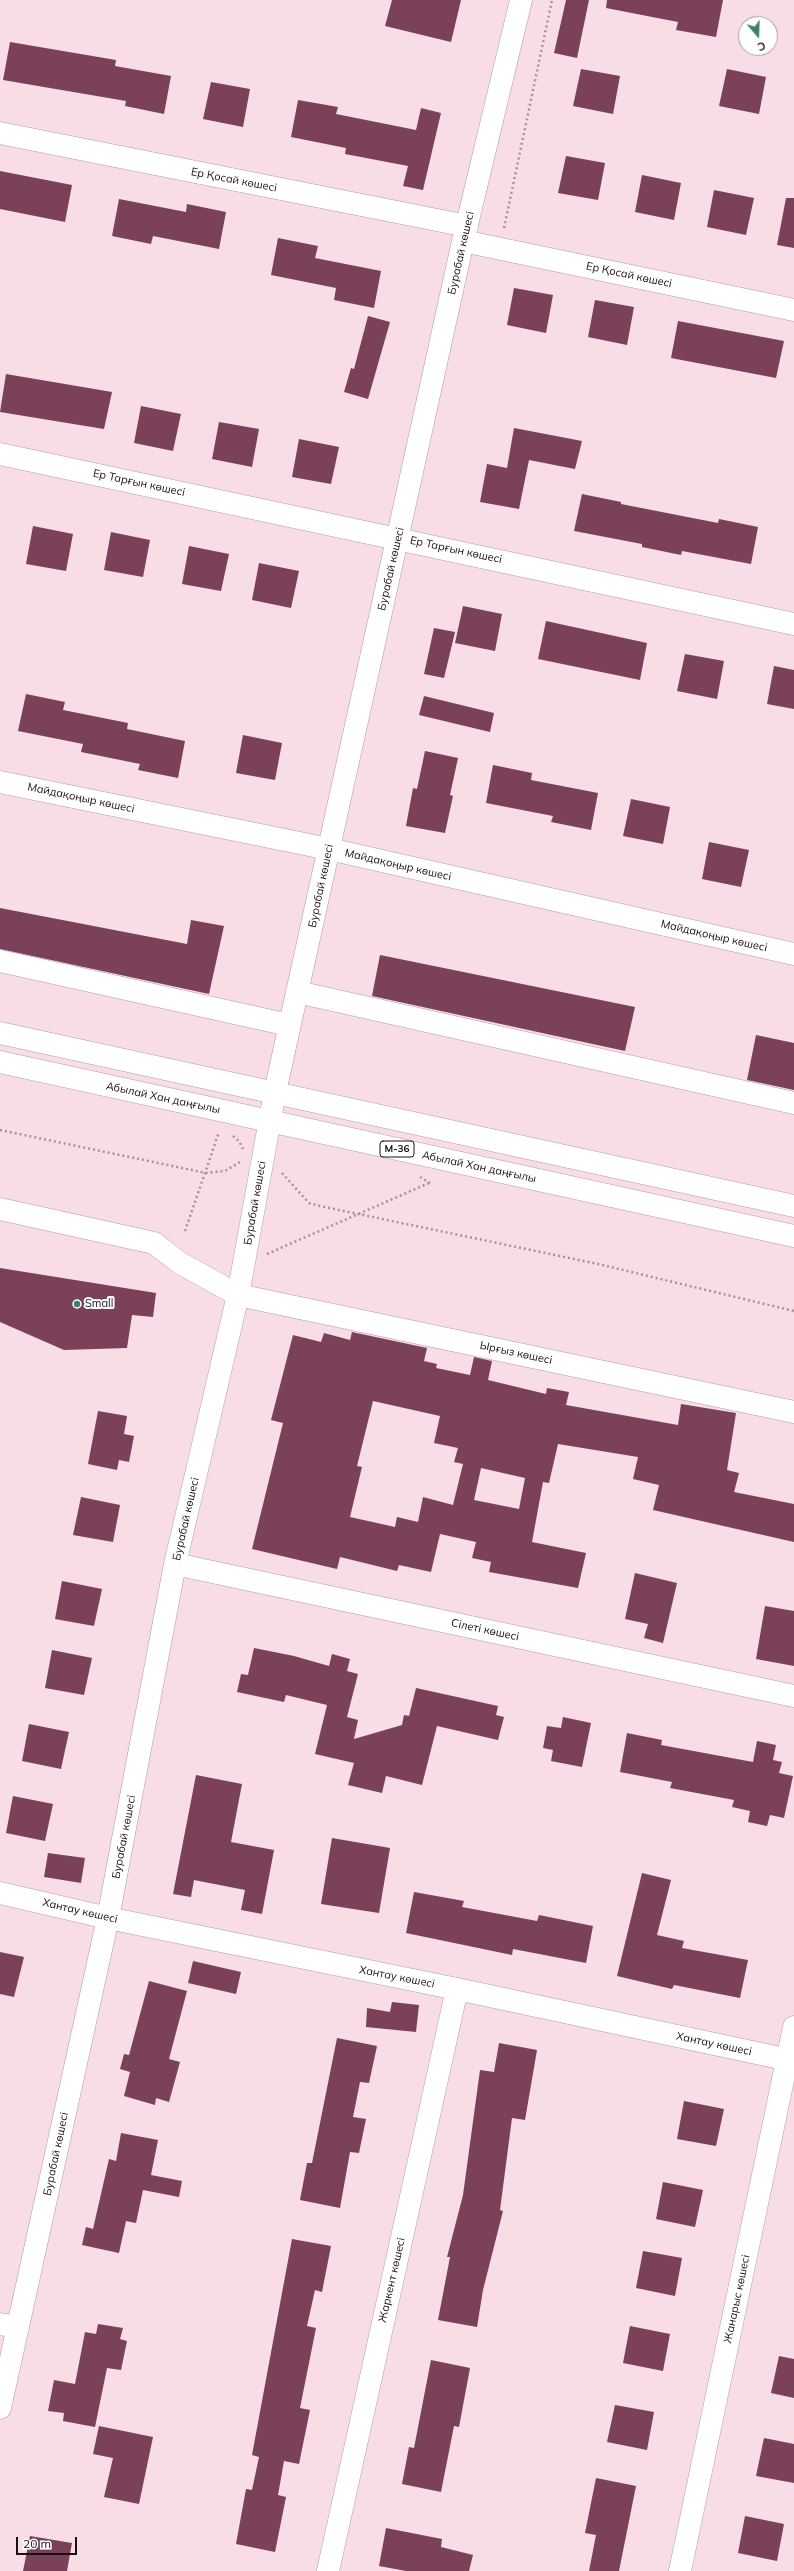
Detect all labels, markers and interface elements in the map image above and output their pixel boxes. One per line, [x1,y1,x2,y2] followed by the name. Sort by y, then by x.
[738,16,778,56] north arrow
[756,39,767,54] text: С
[190,165,278,195] street label: Ер Қосай көшесі
[445,210,477,296] street label: Бурабай көшесі
[585,259,673,291] street label: Ер Қосай көшесі
[92,467,186,499] street label: Ер Тарғын көшесі
[375,526,407,612] street label: Бурабай көшесі
[409,534,503,566] street label: Ер Тарғын көшесі
[26,780,136,816] street label: Майдақоңыр көшесі
[306,843,336,929] street label: Бурабай көшесі
[343,846,453,884] street label: Майдақоңыр көшесі
[659,917,769,955] street label: Майдақоңыр көшесі
[105,1079,221,1117] street label: Абылай Хан даңғылы
[380,1141,414,1157] road number: M-36
[421,1148,537,1186] street label: Абылай Хан даңғылы
[241,1160,269,1246] street label: Бурабай көшесі
[85,1297,113,1311] place label: Small
[72,1299,82,1309] marker: Small
[479,1339,553,1367] street label: Ырғыз көшесі
[170,1476,202,1562] street label: Бурабай көшесі
[450,1616,520,1644] street label: Сілеті көшесі
[109,1794,139,1880] street label: Бурабай көшесі
[41,1896,119,1926] street label: Хантау көшесі
[358,1963,436,1991] street label: Хантау көшесі
[675,2030,753,2058] street label: Хантау көшесі
[41,2111,71,2197] street label: Бурабай көшесі
[376,2236,408,2324] street label: Жаркент көшесі
[721,2254,753,2344] street label: Жанарыс көшесі
[18,2529,79,2555] scale bar
[23,2536,51,2551] text: 20 m

